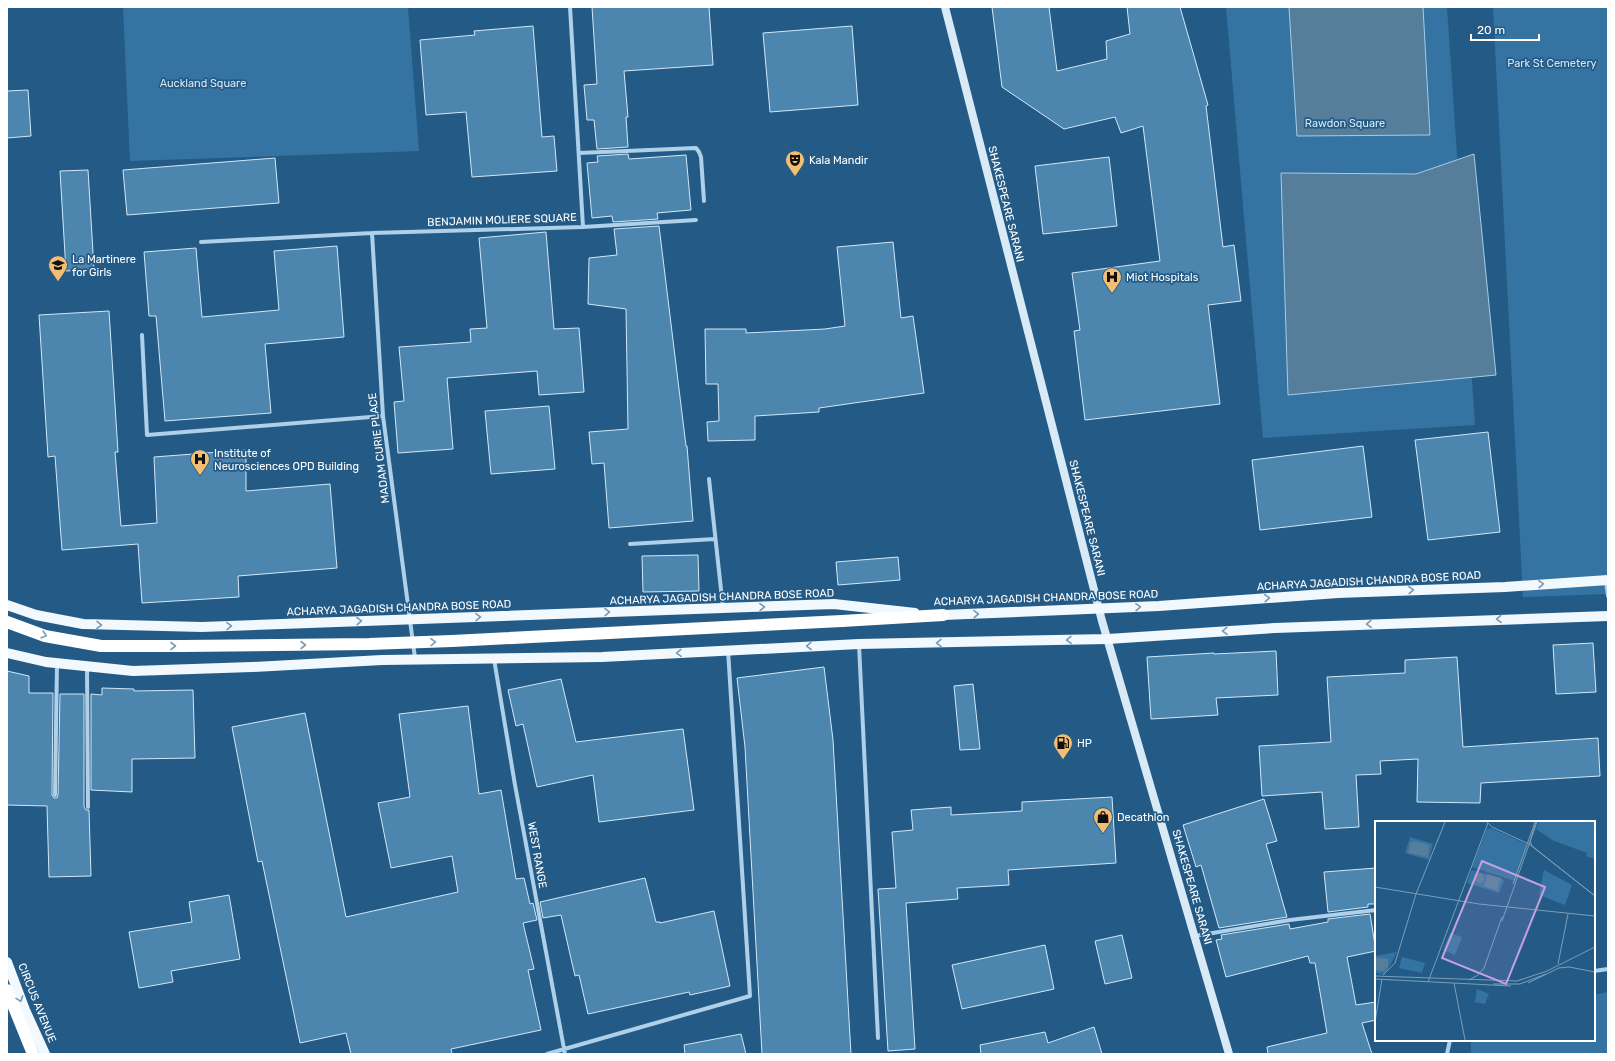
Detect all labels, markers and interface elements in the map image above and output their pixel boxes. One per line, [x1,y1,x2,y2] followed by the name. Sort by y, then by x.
[1471,16,1539,42] scale bar
[1477,23,1505,37] text: 20 m
[1507,57,1597,70] park label: Park St Cemetery
[160,77,246,90] park label: Auckland Square
[1305,117,1385,130] park label: Rawdon Square
[985,145,1027,263] street label: SHAKESPEARE SARANI
[784,149,806,177] theatre icon: Kala Mandir
[809,154,869,167] place label: Kala Mandir
[427,211,577,229] street label: BENJAMIN MOLIERE SQUARE
[72,253,136,279] place label: La Martinere for Girls
[47,254,69,282] school or university icon: La Martinere for Girls
[1101,266,1123,294] hospital icon: Miot Hospitals
[1126,271,1199,284] place label: Miot Hospitals
[366,392,392,504] street label: MADAM CURIE PLACE
[214,447,359,473] place label: Institute of Neurosciences OPD Building
[189,448,211,476] hospital icon: Institute of Neurosciences OPD Building
[1066,459,1108,577] street label: SHAKESPEARE SARANI
[1256,569,1482,593] street label: ACHARYA JAGADISH CHANDRA BOSE ROAD
[1538,580,1544,589] one-way arrow
[1408,586,1414,595] one-way arrow
[609,587,835,607] street label: ACHARYA JAGADISH CHANDRA BOSE ROAD
[933,588,1159,608] street label: ACHARYA JAGADISH CHANDRA BOSE ROAD
[1264,594,1270,603] one-way arrow
[286,598,512,618] street label: ACHARYA JAGADISH CHANDRA BOSE ROAD
[759,603,765,611] one-way arrow
[1135,603,1141,611] one-way arrow
[604,608,610,617] one-way arrow
[973,610,979,618] one-way arrow
[475,613,481,621] one-way arrow
[1496,615,1502,623] one-way arrow
[356,616,362,625] one-way arrow
[96,620,102,629] one-way arrow
[1366,620,1372,628] one-way arrow
[226,622,232,630] one-way arrow
[1222,627,1228,635] one-way arrow
[40,630,47,639] one-way arrow
[1066,636,1072,644] one-way arrow
[430,638,436,646] one-way arrow
[936,639,942,647] one-way arrow
[300,640,306,649] one-way arrow
[170,642,176,650] one-way arrow
[806,642,812,650] one-way arrow
[676,648,682,657] one-way arrow
[1052,732,1074,760] fuel station icon: HP
[1077,737,1092,750] place label: HP
[1092,806,1114,834] shop icon: Decathlon
[1117,811,1169,824] place label: Decathlon
[525,821,549,890] street label: WEST RANGE
[1375,821,1595,1041] inset map
[1169,828,1215,946] street label: SHAKESPEARE SARANI
[15,961,59,1045] street label: CIRCUS AVENUE
[16,995,24,1002] one-way arrow

